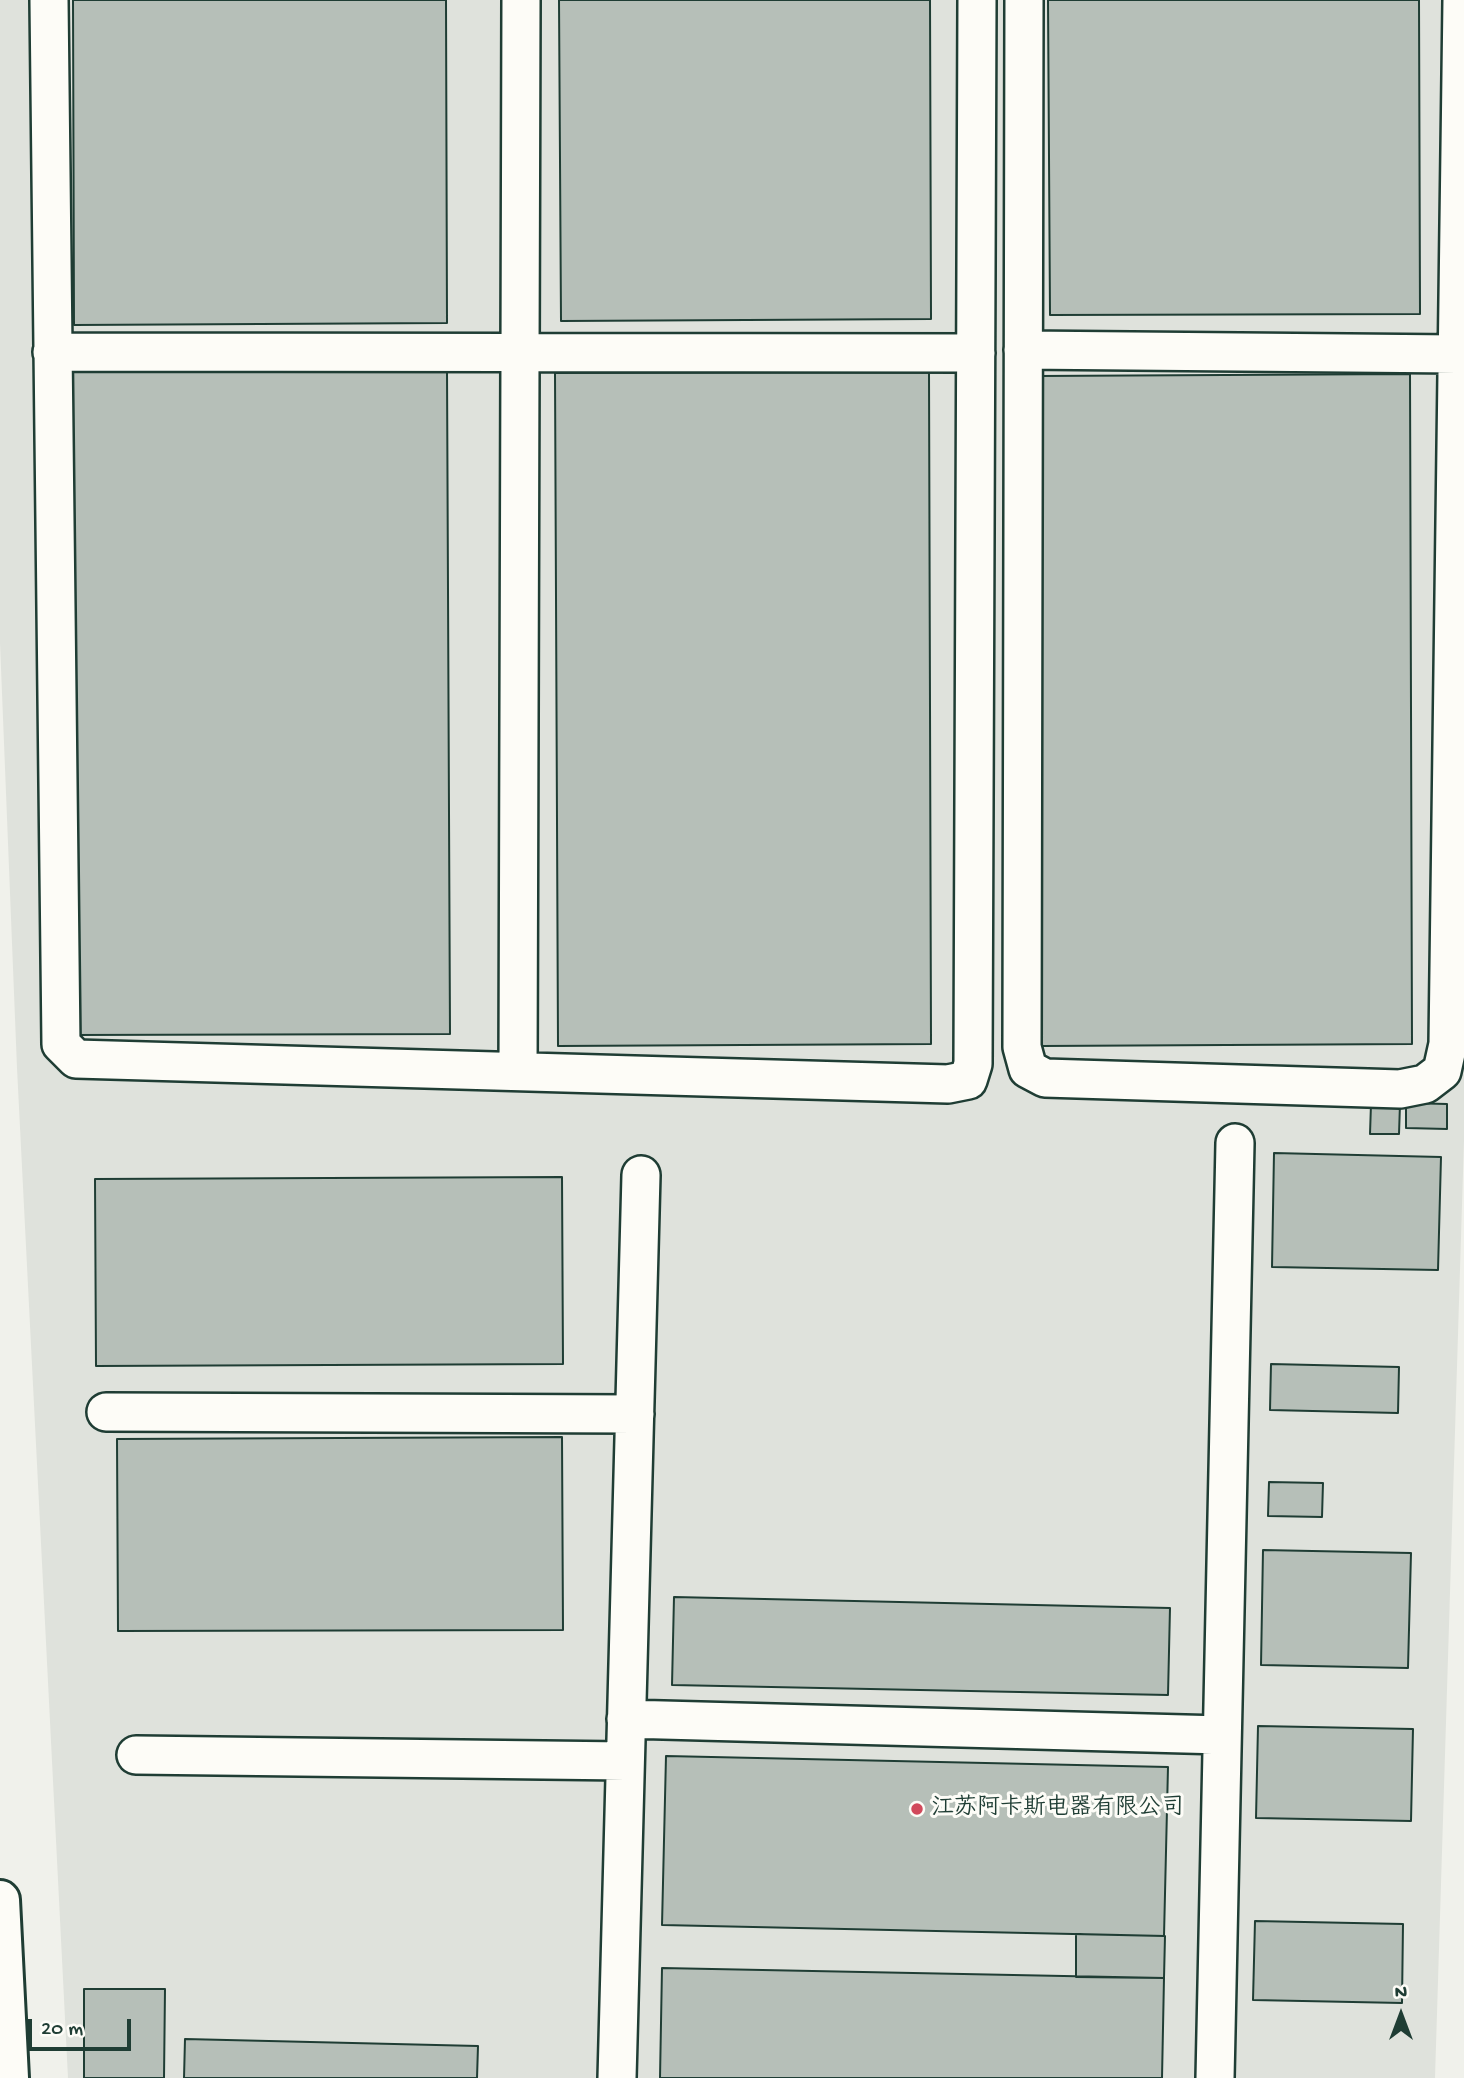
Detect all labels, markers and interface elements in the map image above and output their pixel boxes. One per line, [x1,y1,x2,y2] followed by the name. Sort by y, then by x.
[931,1795,1184,1823] place label: 江苏阿卡斯电器有限公司
[909,1801,925,1817] marker: 江苏阿卡斯电器有限公司
[1366,1980,1436,2050] north arrow
[1395,1982,1407,2005] text: N
[32,2004,135,2048] scale bar
[41,2018,83,2043] text: 20 m

